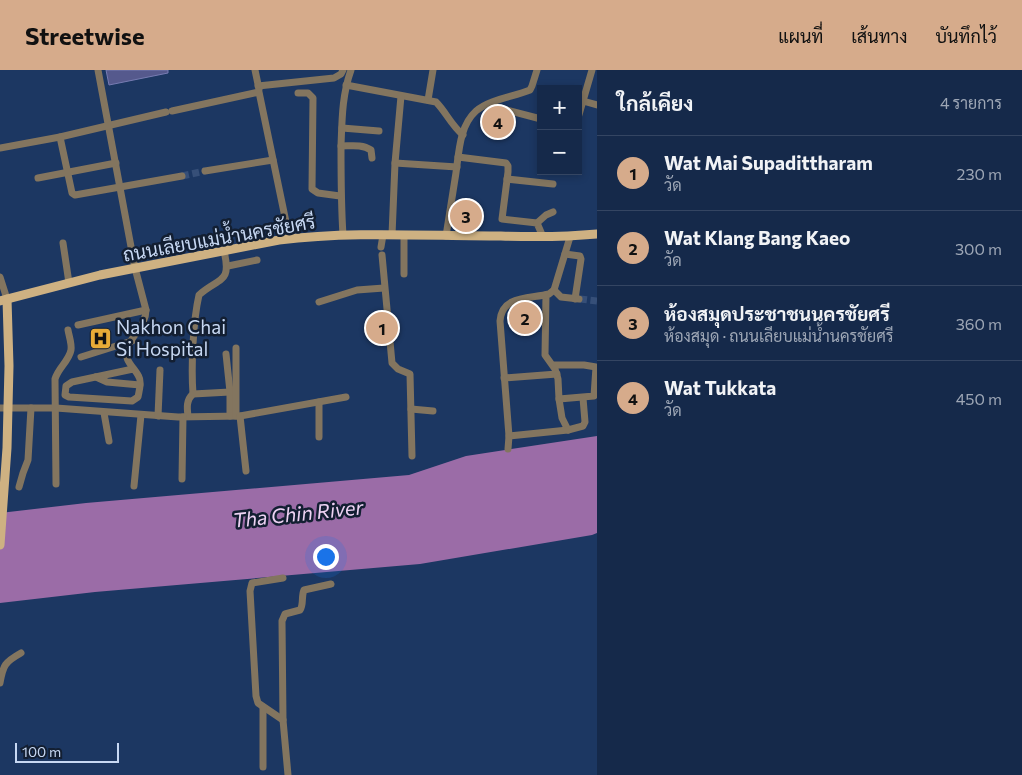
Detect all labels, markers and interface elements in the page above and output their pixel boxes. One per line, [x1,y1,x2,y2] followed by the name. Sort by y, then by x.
[25,21,145,50] text: Streetwise
[778,25,823,47] text: แผนที่
[851,25,907,47] text: เส้นทาง
[935,25,997,47] text: บันทึกไว้
[537,85,582,175] map controls
[537,85,582,130] button: +
[617,90,693,115] text: ใกล้เคียง
[940,93,1002,112] text: 4 รายการ
[482,103,514,141] pin: 4
[537,130,582,175] button: −
[664,151,873,174] text: Wat Mai Supadittharam
[629,164,637,183] text: 1
[957,164,1002,183] text: 230 m
[664,175,682,194] text: วัด
[450,197,482,235] pin: 3
[120,206,317,266] street label: ถนนเลียบแม่น้ำนครชัยศรี
[664,226,850,249] text: Wat Klang Bang Kaeo
[628,239,638,258] text: 2
[955,239,1002,258] text: 300 m
[664,250,682,269] text: วัด
[509,299,541,337] pin: 2
[664,302,890,325] text: ห้องสมุดประชาชนนครชัยศรี
[366,309,398,347] pin: 1
[628,314,638,333] text: 3
[956,314,1002,333] text: 360 m
[116,315,226,360] place label: Nakhon Chai Si Hospital
[88,326,112,350] hospital icon: Nakhon Chai Si Hospital
[664,326,894,345] text: ห้องสมุด · ถนนเลียบแม่น้ำนครชัยศรี
[664,376,776,399] text: Wat Tukkata
[628,389,638,408] text: 4
[956,389,1002,408] text: 450 m
[664,400,682,419] text: วัด
[231,494,365,532] water label: Tha Chin River
[313,544,339,570] your location
[15,740,119,763] scale bar
[22,743,61,760] text: 100 m

